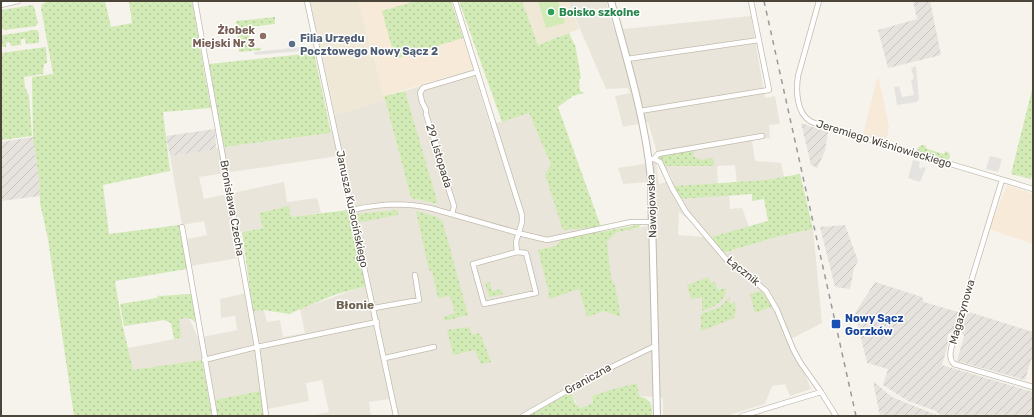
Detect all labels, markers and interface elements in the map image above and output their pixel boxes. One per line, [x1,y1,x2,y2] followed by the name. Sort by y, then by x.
[559,6,640,19] place label: Boisko szkolne
[546,7,556,17] marker: Boisko szkolne
[193,24,256,50] place label: Żłobek Miejski Nr 3
[258,31,268,41] marker: Żłobek Miejski Nr 3
[300,32,438,58] place label: Filia Urzędu Pocztowego Nowy Sącz 2
[287,39,297,49] marker: Filia Urzędu Pocztowego Nowy Sącz 2
[815,117,953,171] street label: Jeremiego Wiśniowieckiego
[423,123,455,189] street label: 29 Listopada
[333,149,371,269] street label: Janusza Kusocińskiego
[217,159,247,257] street label: Bronisława Czecha
[644,174,660,238] street label: Nawojowska
[724,254,763,289] street label: Łącznik
[947,278,977,346] street label: Magazynowa
[336,298,374,312] district label: Błonie
[845,312,904,338] place label: Nowy Sącz Gorzków
[830,318,842,330] marker: Nowy Sącz Gorzków
[562,361,614,397] street label: Graniczna

